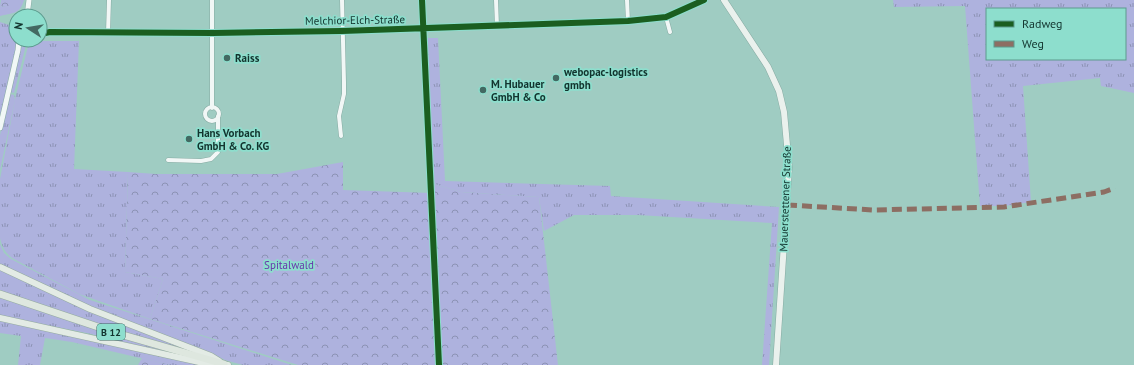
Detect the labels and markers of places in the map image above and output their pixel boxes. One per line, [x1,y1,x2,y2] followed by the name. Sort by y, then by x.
[235,51,260,65] place label: Raiss
[222,53,232,63] marker: Raiss
[563,65,648,92] place label: webopac-logistics gmbh
[551,73,561,83] marker: webopac-logistics gmbh
[491,77,546,104] place label: M. Hubauer GmbH & Co
[478,85,488,95] marker: M. Hubauer GmbH & Co
[197,126,269,153] place label: Hans Vorbach GmbH & Co. KG
[184,134,194,144] marker: Hans Vorbach GmbH & Co. KG

